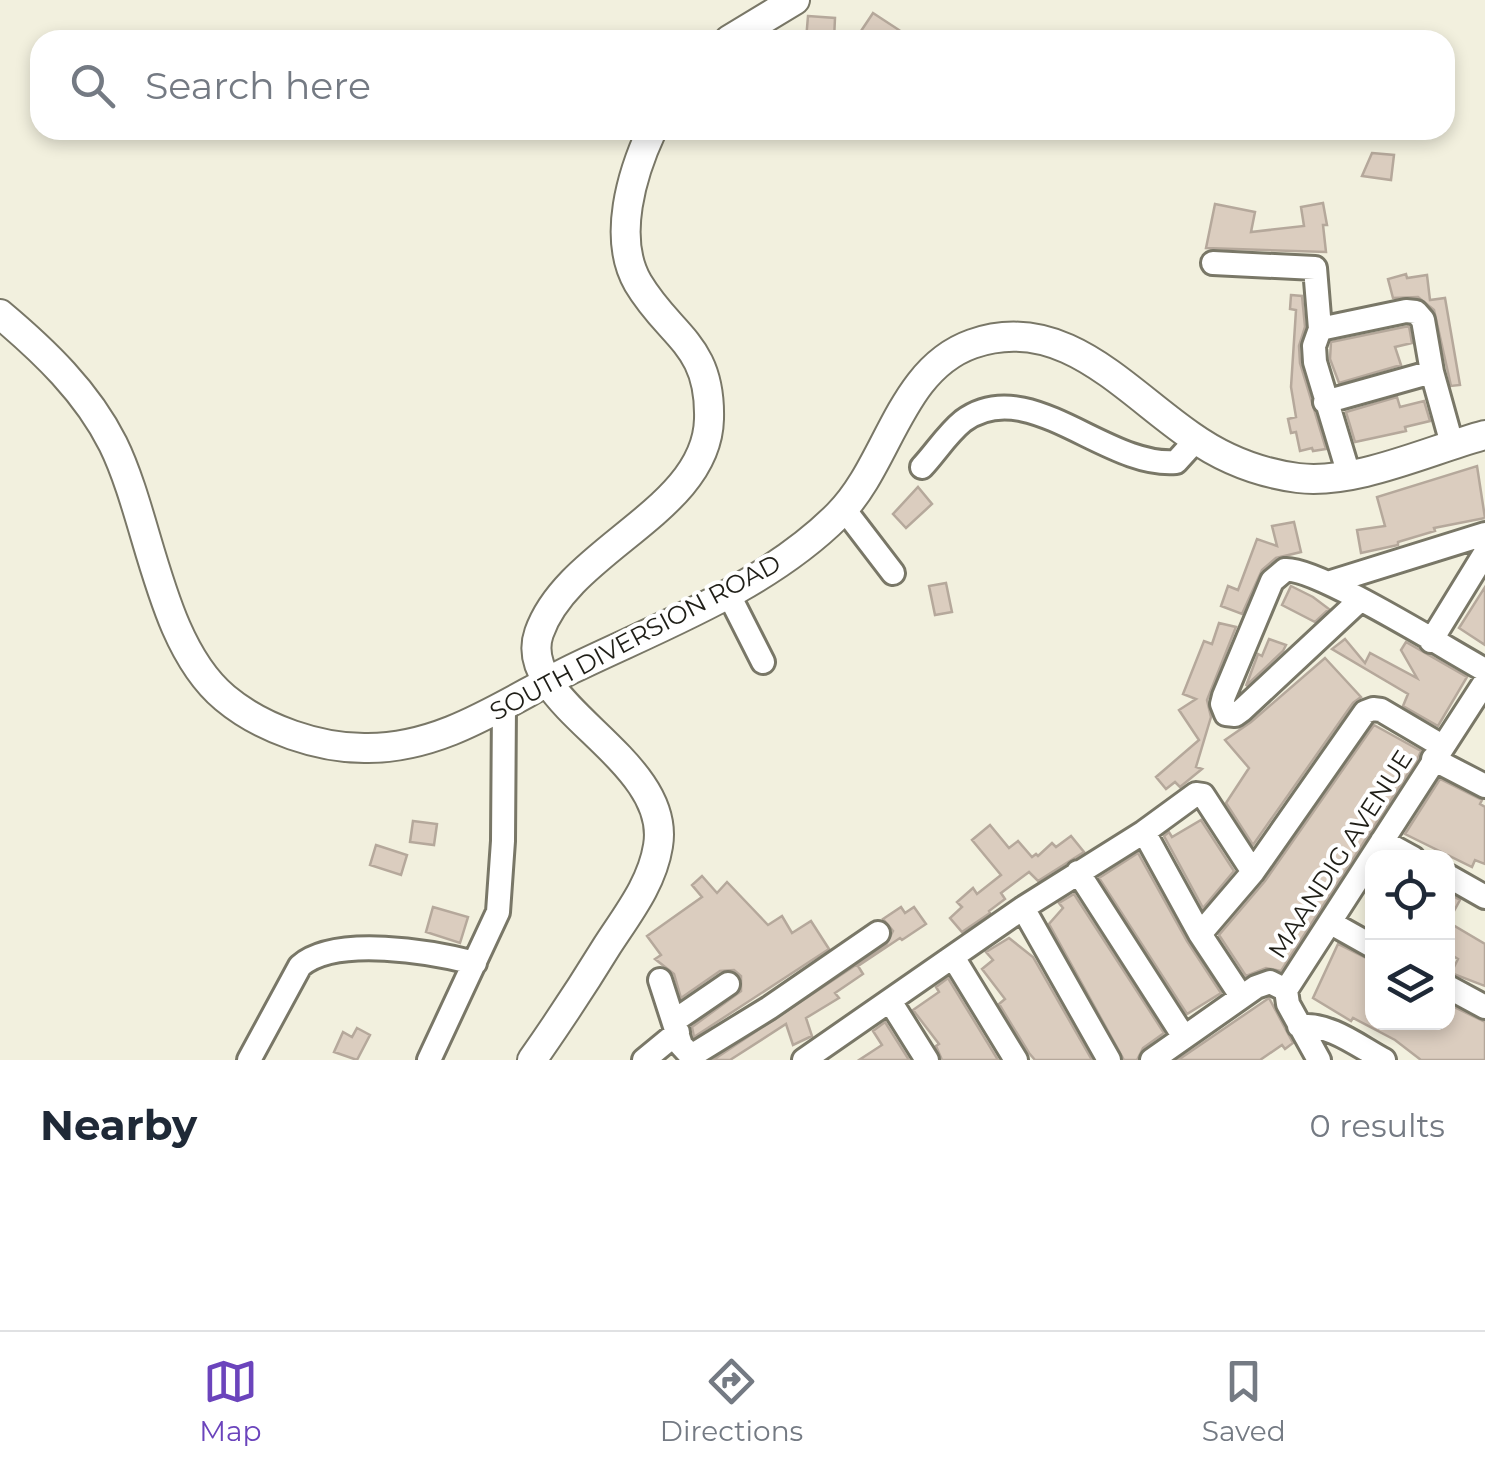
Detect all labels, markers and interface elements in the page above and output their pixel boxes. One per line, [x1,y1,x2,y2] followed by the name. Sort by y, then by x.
[30,30,1455,140] search box
[65,58,120,113] icon: search
[145,62,371,109] text: Search here
[485,547,785,727] street label: SOUTH DIVERSION ROAD
[1262,744,1418,964] street label: MAANDIG AVENUE
[1365,850,1455,1030] map controls
[1365,850,1455,940] button: locate
[1365,940,1455,1030] button: layers
[40,1099,197,1151] text: Nearby
[1310,1106,1445,1145] text: 0 results
[199,1354,261,1448] tab: Map
[660,1354,803,1448] tab: Directions
[1202,1354,1286,1448] tab: Saved

